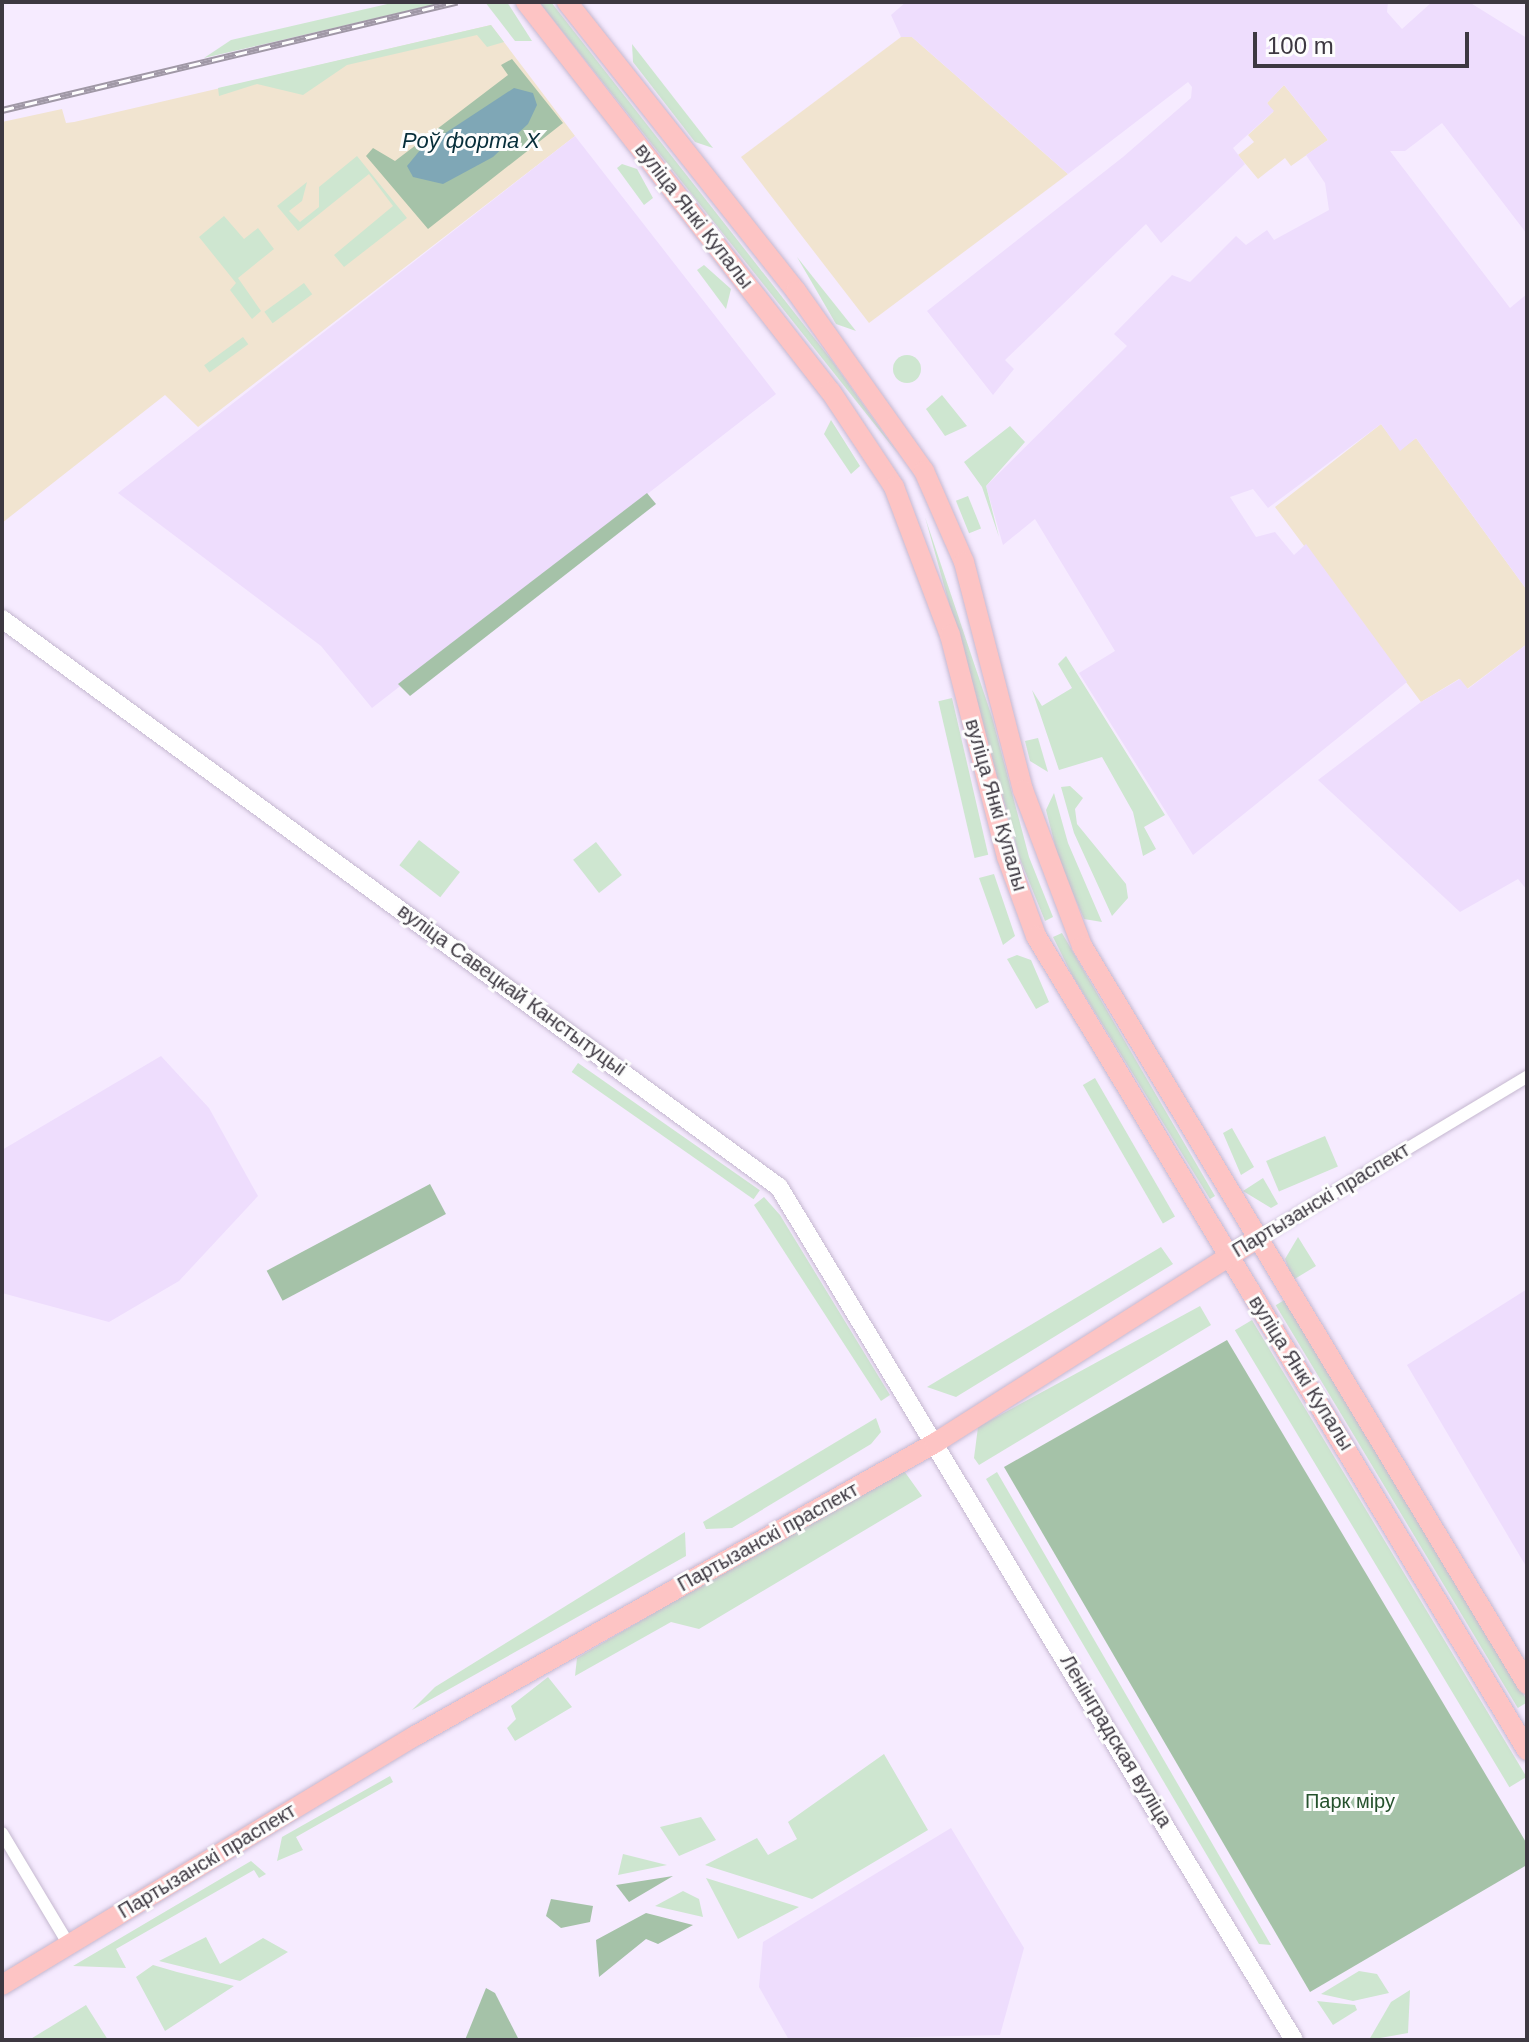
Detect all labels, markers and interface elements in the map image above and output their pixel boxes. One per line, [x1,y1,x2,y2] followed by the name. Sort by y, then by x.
[1257,16,1473,66] scale bar
[1267,32,1334,59] text: 100 m
[402,128,540,154] water label: Роў форта X
[630,139,758,293] street label: вуліца Янкі Купалы
[960,716,1032,894] street label: вуліца Янкі Купалы
[393,899,631,1081] street label: вуліца Савецкай Канстытуцыі
[1228,1137,1414,1263] street label: Партызанскі праспект
[1244,1291,1358,1455] street label: вуліца Янкі Купалы
[673,1477,863,1597] street label: Партызанскі праспект
[1055,1650,1177,1832] street label: Ленінградская вуліца
[1305,1789,1395,1813] park label: Парк міру
[114,1798,300,1924] street label: Партызанскі праспект

